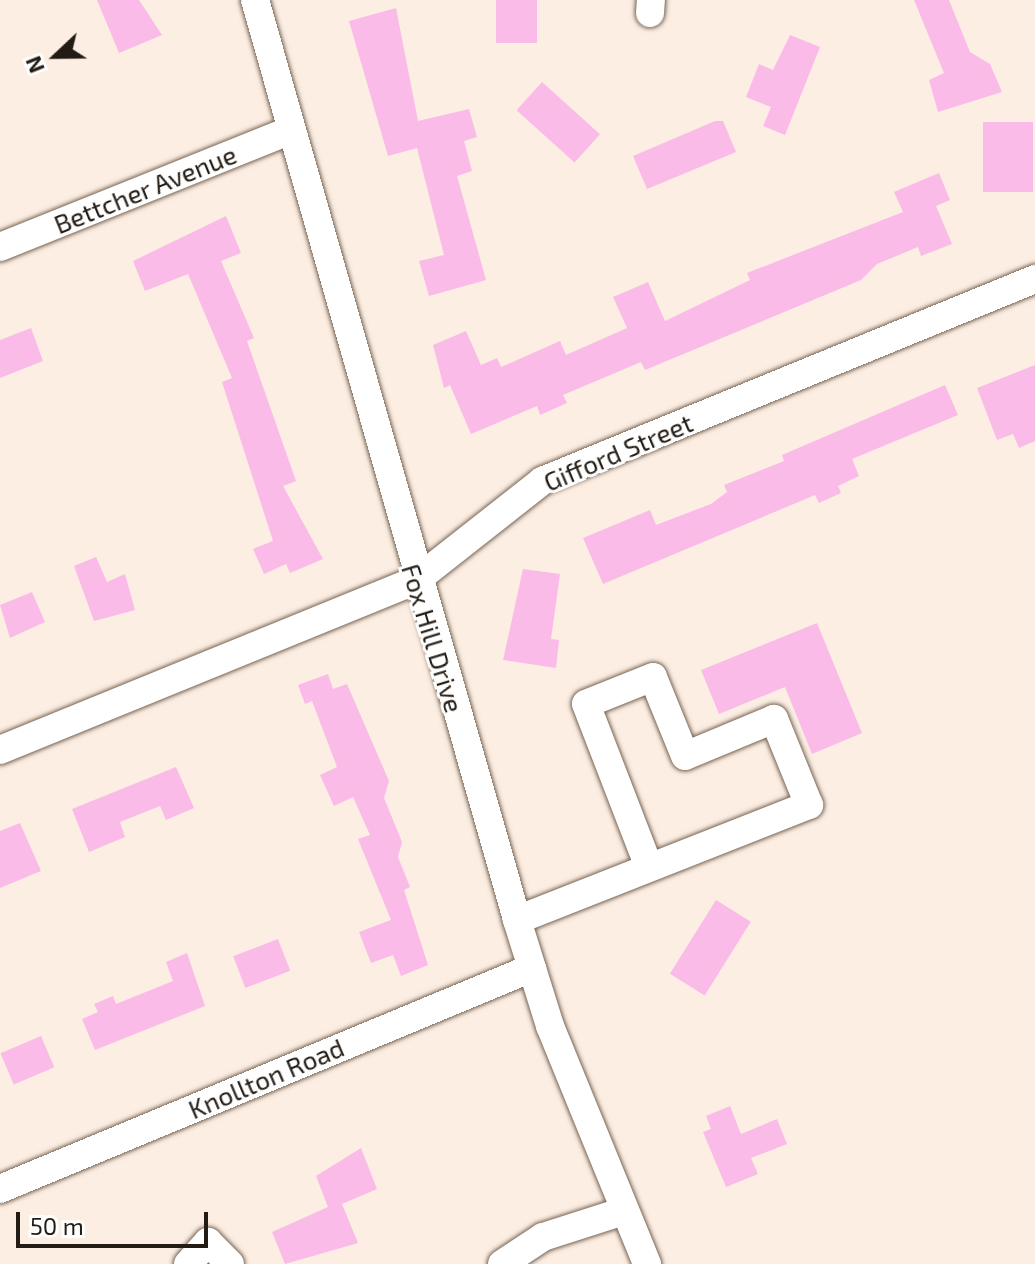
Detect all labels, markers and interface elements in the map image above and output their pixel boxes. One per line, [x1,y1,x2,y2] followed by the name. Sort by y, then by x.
[16,16,96,96] north arrow
[19,53,49,77] text: N
[49,138,241,240] street label: Bettcher Avenue
[539,407,697,497] street label: Gifford Street
[396,560,470,716] street label: Fox Hill Drive
[184,1031,348,1125] street label: Knollton Road
[20,1196,212,1246] scale bar
[30,1211,84,1240] text: 50 m

